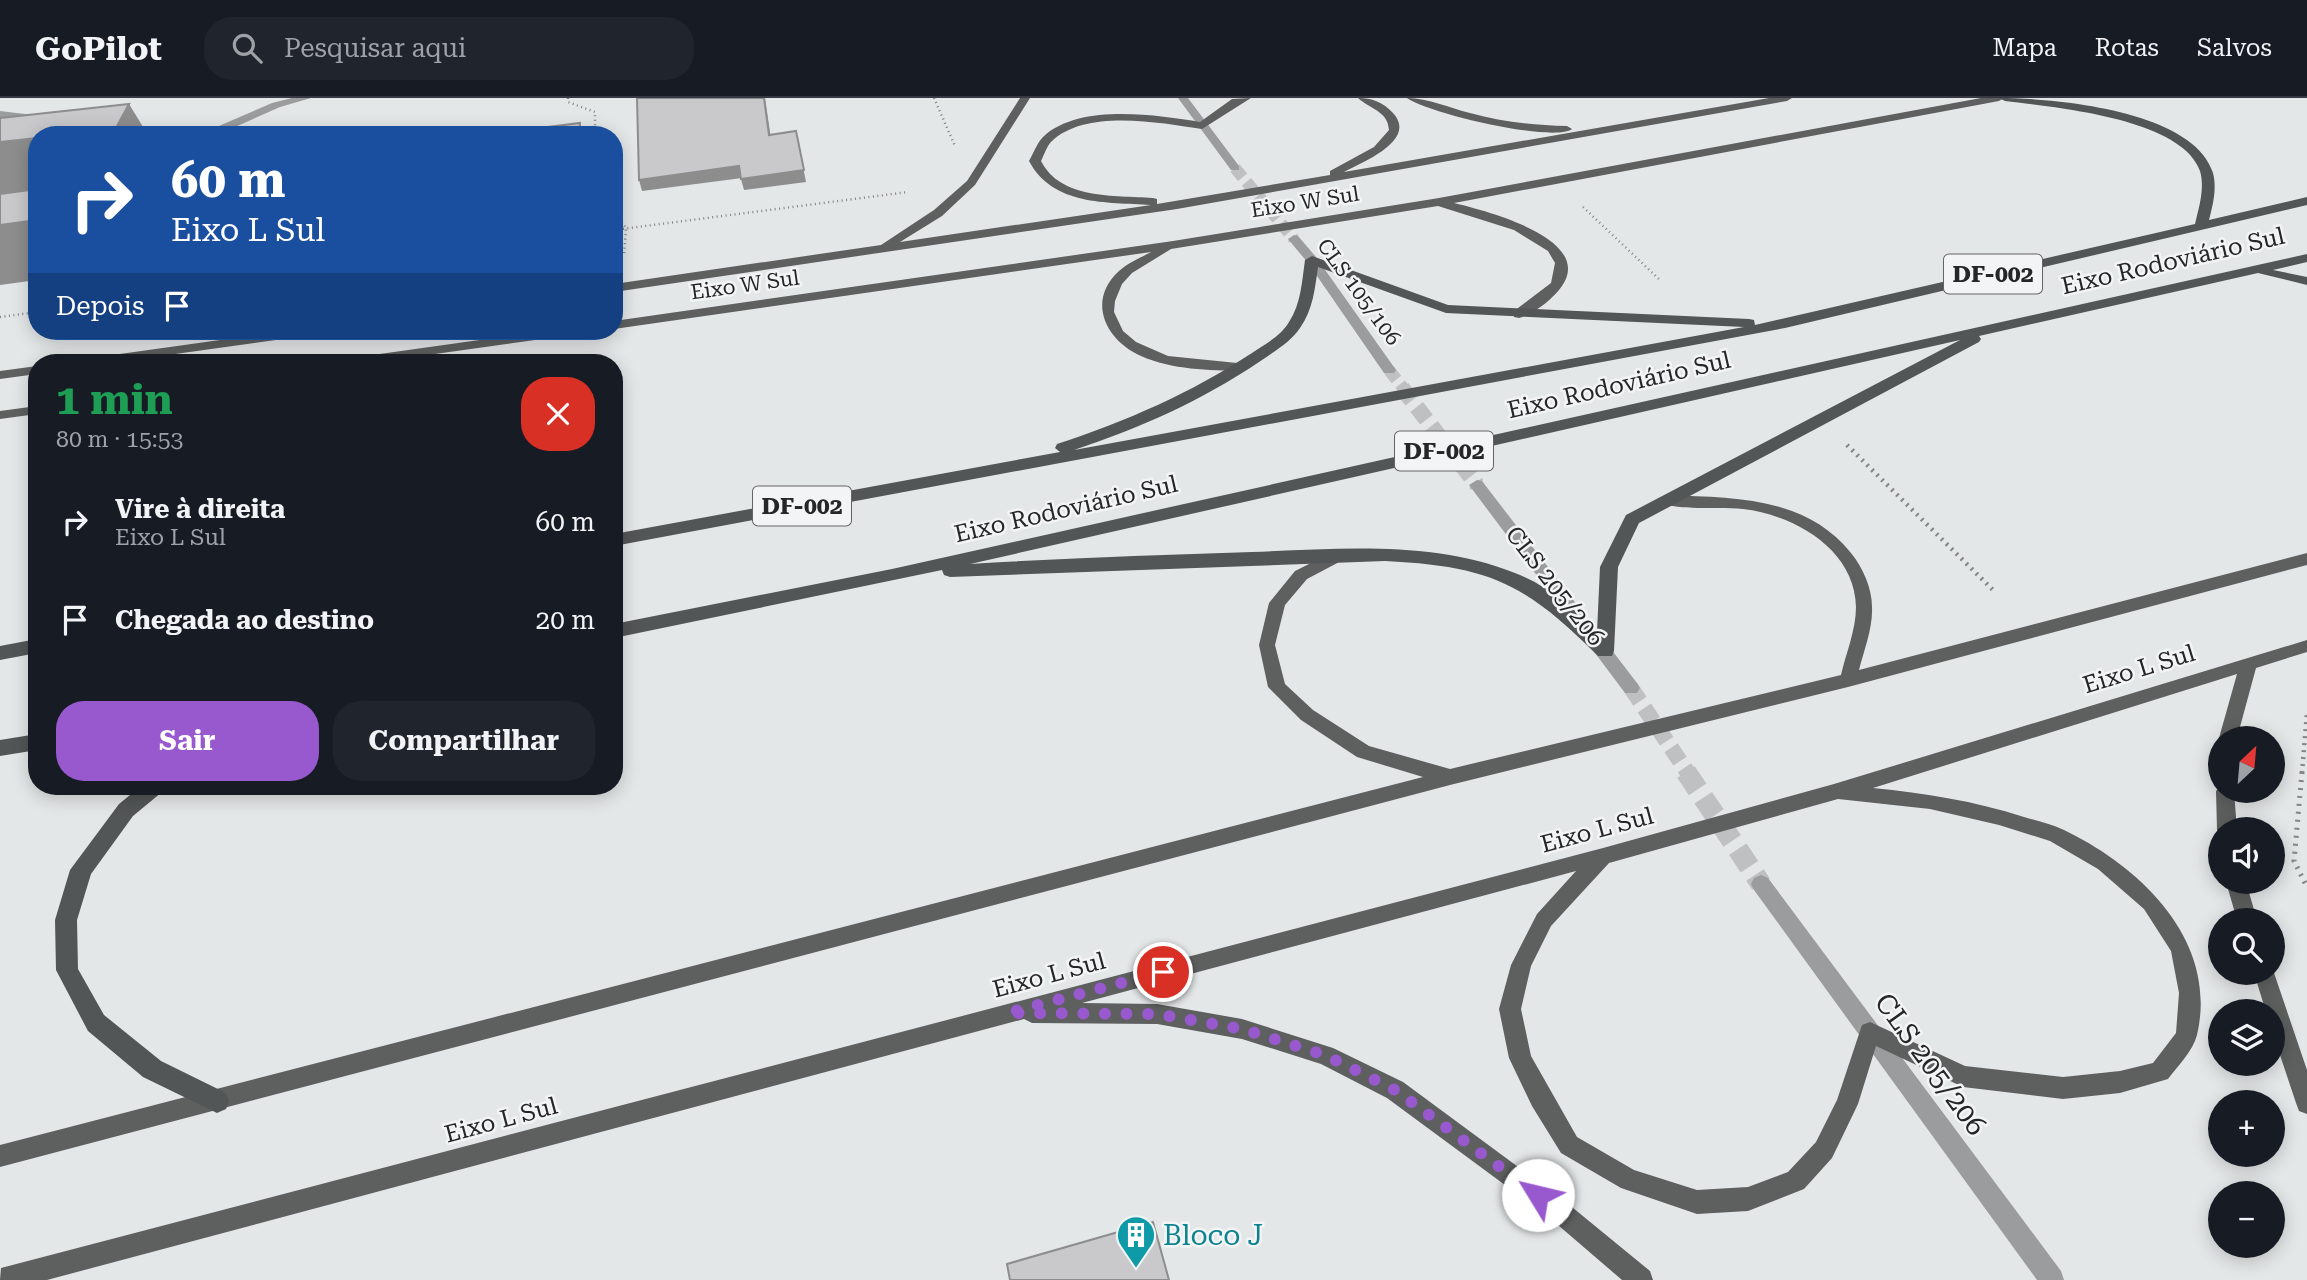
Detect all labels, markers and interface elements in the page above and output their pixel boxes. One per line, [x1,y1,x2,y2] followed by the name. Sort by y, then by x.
[204,17,694,80] search box
[35,29,162,68] text: GoPilot
[228,29,266,67] icon: search
[284,33,466,63] text: Pesquisar aqui
[1993,34,2057,62] text: Mapa
[2095,34,2159,62] text: Rotas
[2197,34,2272,62] text: Salvos
[171,152,286,209] text: 60 m
[56,154,147,245] icon: right
[1249,182,1361,222] street label: Eixo W Sul
[171,211,325,249] text: Eixo L Sul
[2059,222,2287,300] street label: Eixo Rodoviário Sul
[1312,234,1406,350] street label: CLS 105/106
[1944,254,2042,294] road number: DF-002
[689,265,801,305] street label: Eixo W Sul
[158,287,196,325] icon: arrive
[56,291,144,321] text: Depois
[1505,346,1733,424] street label: Eixo Rodoviário Sul
[56,375,173,424] text: 1 min
[521,377,595,451] button: close
[56,426,183,453] text: 80 m · 15:53
[1395,432,1493,470] road number: DF-002
[952,470,1180,548] street label: Eixo Rodoviário Sul
[753,486,851,526] road number: DF-002
[115,494,285,524] text: Vire à direita
[56,503,94,541] icon: right
[536,507,595,537] text: 60 m
[1500,521,1610,651] street label: CLS 205/206
[115,524,226,551] text: Eixo L Sul
[56,601,94,639] icon: arrive
[115,605,374,635] text: Chegada ao destino
[536,605,595,635] text: 20 m
[2080,639,2198,699] street label: Eixo L Sul
[56,701,319,781] button: Sair
[333,701,595,781] button: Compartilhar
[2208,726,2286,803] north arrow
[2208,726,2285,1258] map controls
[1538,802,1656,858] street label: Eixo L Sul
[2208,817,2285,894] button: sound
[2208,908,2285,985] button: search
[1133,942,1193,1002] pin
[990,947,1108,1003] street label: Eixo L Sul
[1144,953,1182,991] icon: arrive
[1868,987,1993,1142] street label: CLS 205/206
[2208,999,2285,1076] button: layers
[2208,1090,2285,1167] button: +
[442,1092,560,1148] street label: Eixo L Sul
[1501,1158,1575,1232] position arrow
[2208,1181,2285,1258] button: −
[1115,1214,1157,1269] building icon: Bloco J
[1163,1219,1263,1252] place label: Bloco J

